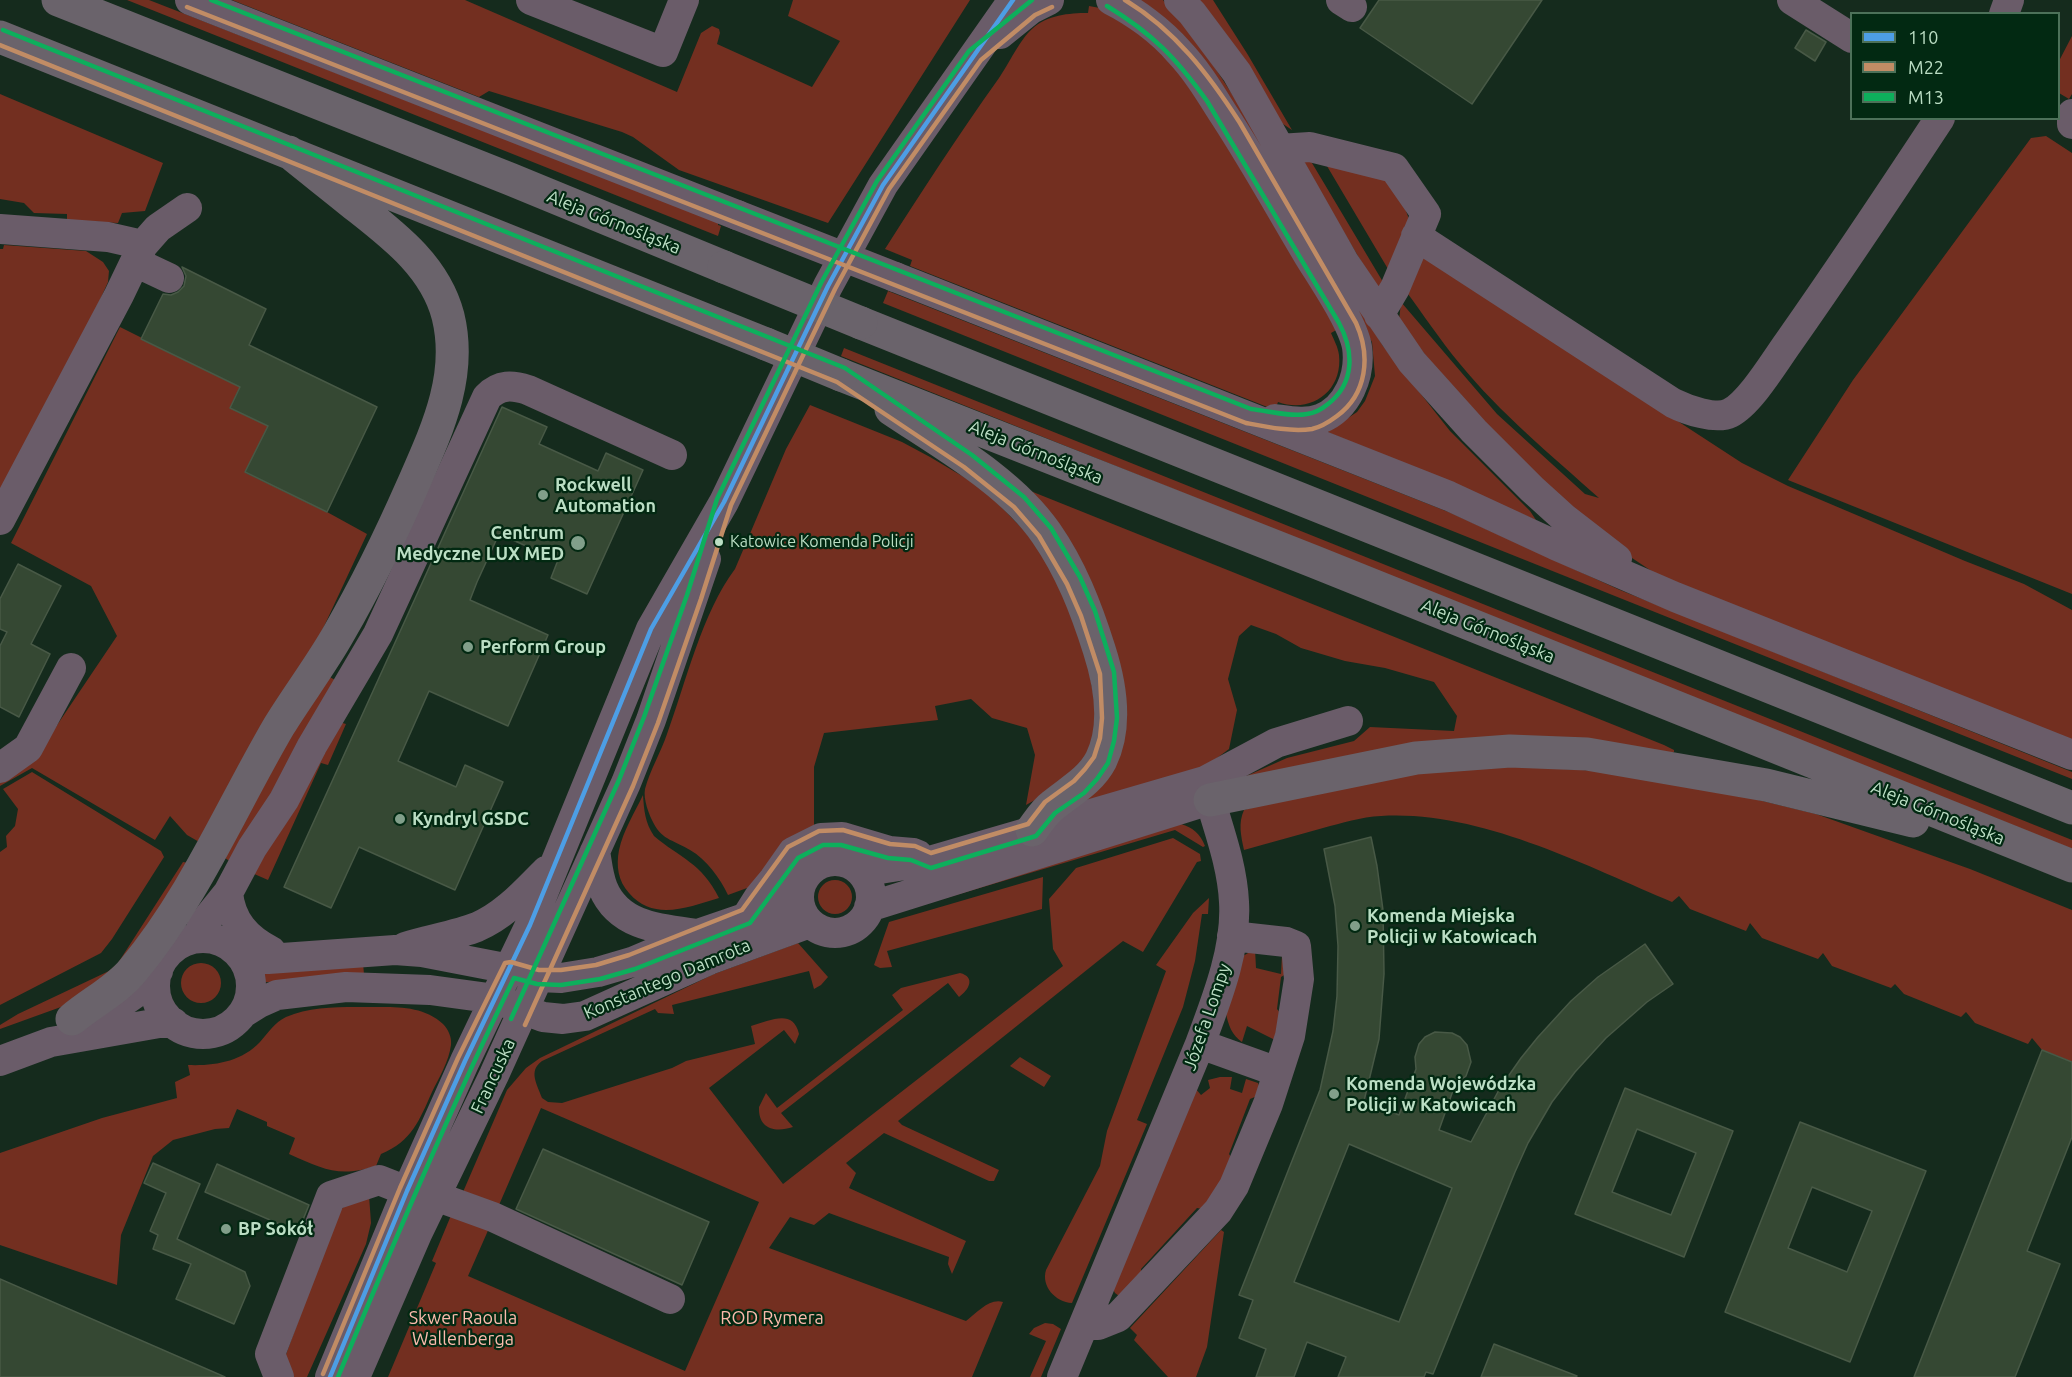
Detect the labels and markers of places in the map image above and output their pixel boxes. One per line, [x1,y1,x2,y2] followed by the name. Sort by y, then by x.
[555,474,656,516] place label: Rockwell Automation
[536,488,550,502] marker: Rockwell Automation
[396,522,564,564] place label: Centrum Medyczne LUX MED
[730,532,914,552] place label: Katowice Komenda Policji
[569,534,587,552] marker: Centrum Medyczne LUX MED
[713,536,725,548] marker: Katowice Komenda Policji
[480,636,606,658] place label: Perform Group
[461,640,475,654] marker: Perform Group
[412,808,529,830] place label: Kyndryl GSDC
[393,812,407,826] marker: Kyndryl GSDC
[1367,905,1537,948] place label: Komenda Miejska Policji w Katowicach
[1348,919,1362,933] marker: Komenda Miejska Policji w Katowicach
[1346,1073,1536,1116] place label: Komenda Wojewódzka Policji w Katowicach
[1327,1087,1341,1101] marker: Komenda Wojewódzka Policji w Katowicach
[238,1218,313,1240] place label: BP Sokół
[219,1222,233,1236] marker: BP Sokół

